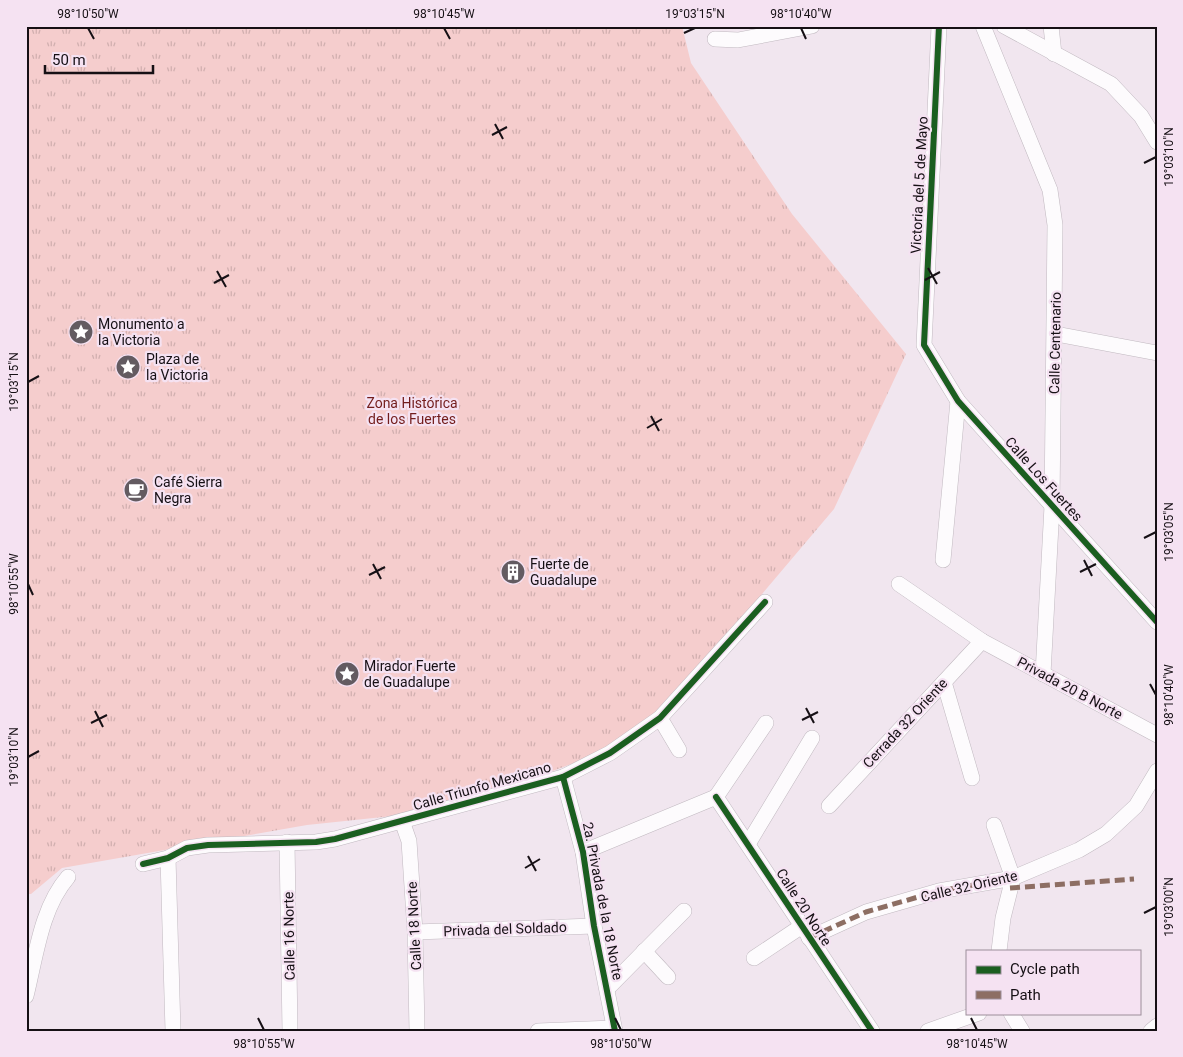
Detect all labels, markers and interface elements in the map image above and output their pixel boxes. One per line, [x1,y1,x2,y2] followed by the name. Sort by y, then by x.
[57,7,119,21] text: 98°10'50"W
[413,7,475,21] text: 98°10'45"W
[665,7,725,21] text: 19°03'15"N
[770,7,832,21] text: 98°10'40"W
[45,42,152,74] scale bar
[52,51,86,69] text: 50 m
[907,116,931,254] street label: Victoria del 5 de Mayo
[1162,127,1176,187] text: 19°03'10"N
[1046,292,1064,394] street label: Calle Centenario
[98,316,185,348] place label: Monumento a la Victoria
[68,319,94,345] place icon: Monumento a la Victoria
[146,351,208,383] place label: Plaza de la Victoria
[7,352,21,412] text: 19°03'15"N
[115,354,141,380] place icon: Plaza de la Victoria
[366,395,458,427] park label: Zona Histórica de los Fuertes
[1002,434,1086,524] street label: Calle Los Fuertes
[154,474,222,506] place label: Café Sierra Negra
[123,477,149,503] cafe icon: Café Sierra Negra
[1162,502,1176,562] text: 19°03'05"N
[7,553,21,615] text: 98°10'55"W
[530,556,597,588] place label: Fuerte de Guadalupe
[500,559,526,585] building icon: Fuerte de Guadalupe
[1015,654,1125,722] street label: Privada 20 B Norte
[364,658,456,690] place label: Mirador Fuerte de Guadalupe
[334,661,360,687] place icon: Mirador Fuerte de Guadalupe
[1162,664,1176,726] text: 98°10'40"W
[859,675,951,771] street label: Cerrada 32 Oriente
[7,727,21,787] text: 19°03'10"N
[411,759,553,813] street label: Calle Triunfo Mexicano
[580,821,626,981] street label: 2a. Privada de la 18 Norte
[773,865,835,949] street label: Calle 20 Norte
[919,867,1019,905] street label: Calle 32 Oriente
[1162,877,1176,937] text: 19°03'00"N
[404,881,424,971] street label: Calle 18 Norte
[280,892,298,980] street label: Calle 16 Norte
[443,919,567,939] street label: Privada del Soldado
[966,950,1140,1014] legend
[1010,960,1080,978] text: Cycle path
[1010,986,1041,1004] text: Path
[233,1037,295,1051] text: 98°10'55"W
[590,1037,652,1051] text: 98°10'50"W
[946,1037,1008,1051] text: 98°10'45"W

